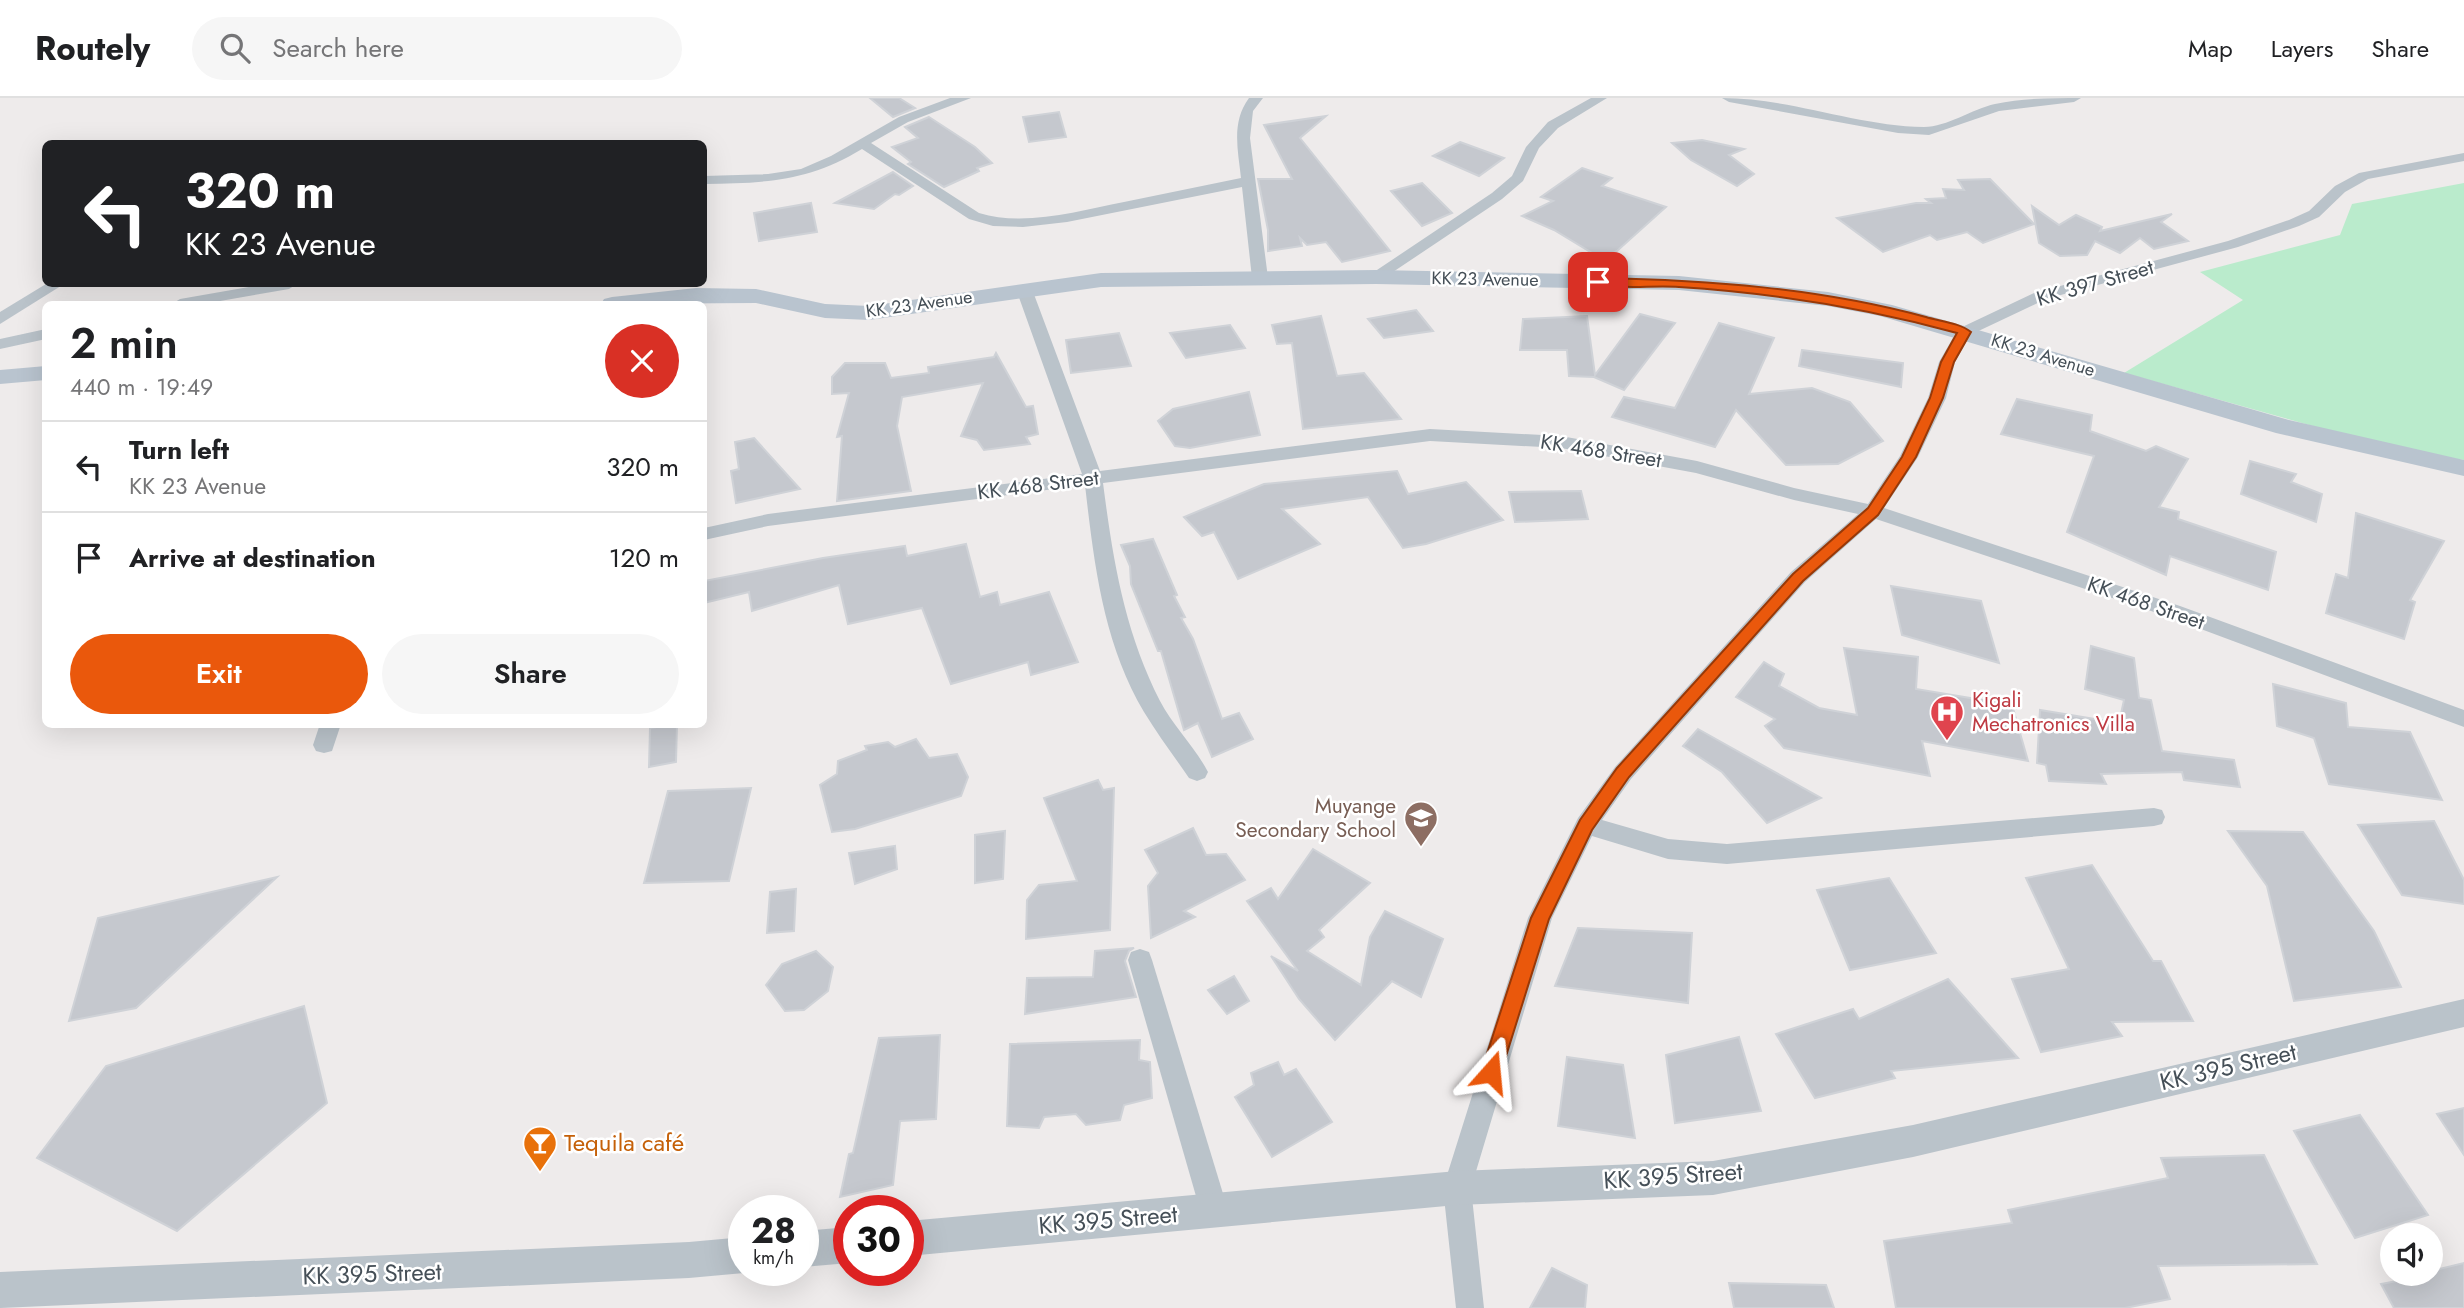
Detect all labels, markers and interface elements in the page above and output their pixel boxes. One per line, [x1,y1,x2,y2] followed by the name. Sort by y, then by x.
[192,17,682,80] search box
[35,25,150,72] text: Routely
[216,29,254,67] icon: search
[272,29,404,67] text: Search here
[2188,31,2233,66] text: Map
[2271,31,2333,66] text: Layers
[2371,31,2429,66] text: Share
[185,156,335,226] text: 320 m
[70,168,161,259] icon: left
[185,221,376,267] text: KK 23 Avenue
[1568,252,1628,312] pin
[2033,252,2157,314] street label: KK 397 Street
[1579,263,1617,301] icon: arrive
[1431,265,1539,293] street label: KK 23 Avenue
[864,284,974,324] street label: KK 23 Avenue
[70,313,178,374] text: 2 min
[605,324,679,398] button: close
[1988,327,2098,383] street label: KK 23 Avenue
[70,370,213,404] text: 440 m · 19:49
[1538,427,1664,475] street label: KK 468 Street
[129,431,229,469] text: Turn left
[70,448,108,486] icon: left
[606,448,679,486] text: 320 m
[976,463,1100,507] street label: KK 468 Street
[129,469,266,503] text: KK 23 Avenue
[70,539,108,577] icon: arrive
[129,539,376,577] text: Arrive at destination
[609,539,679,577] text: 120 m
[2083,569,2209,637] street label: KK 468 Street
[70,634,368,714] button: Exit
[382,634,679,714] button: Share
[1972,685,2135,739] place label: Kigali Mechatronics Villa
[1928,693,1966,742] hospital icon: Kigali Mechatronics Villa
[1235,791,1396,845] place label: Muyange Secondary School
[1402,799,1440,848] school or university icon: Muyange Secondary School
[2156,1034,2300,1099] street label: KK 395 Street
[1454,1035,1528,1109] position arrow
[521,1124,559,1173] bar icon: Tequila café
[564,1125,684,1160] place label: Tequila café
[1602,1153,1744,1198] street label: KK 395 Street
[833,1195,924,1286] speed limit sign: 30
[1037,1196,1179,1243] street label: KK 395 Street
[751,1206,796,1256] text: 28
[2380,1223,2443,1286] map controls
[2380,1223,2443,1286] button: sound
[753,1245,794,1271] text: km/h
[302,1254,442,1293] street label: KK 395 Street

